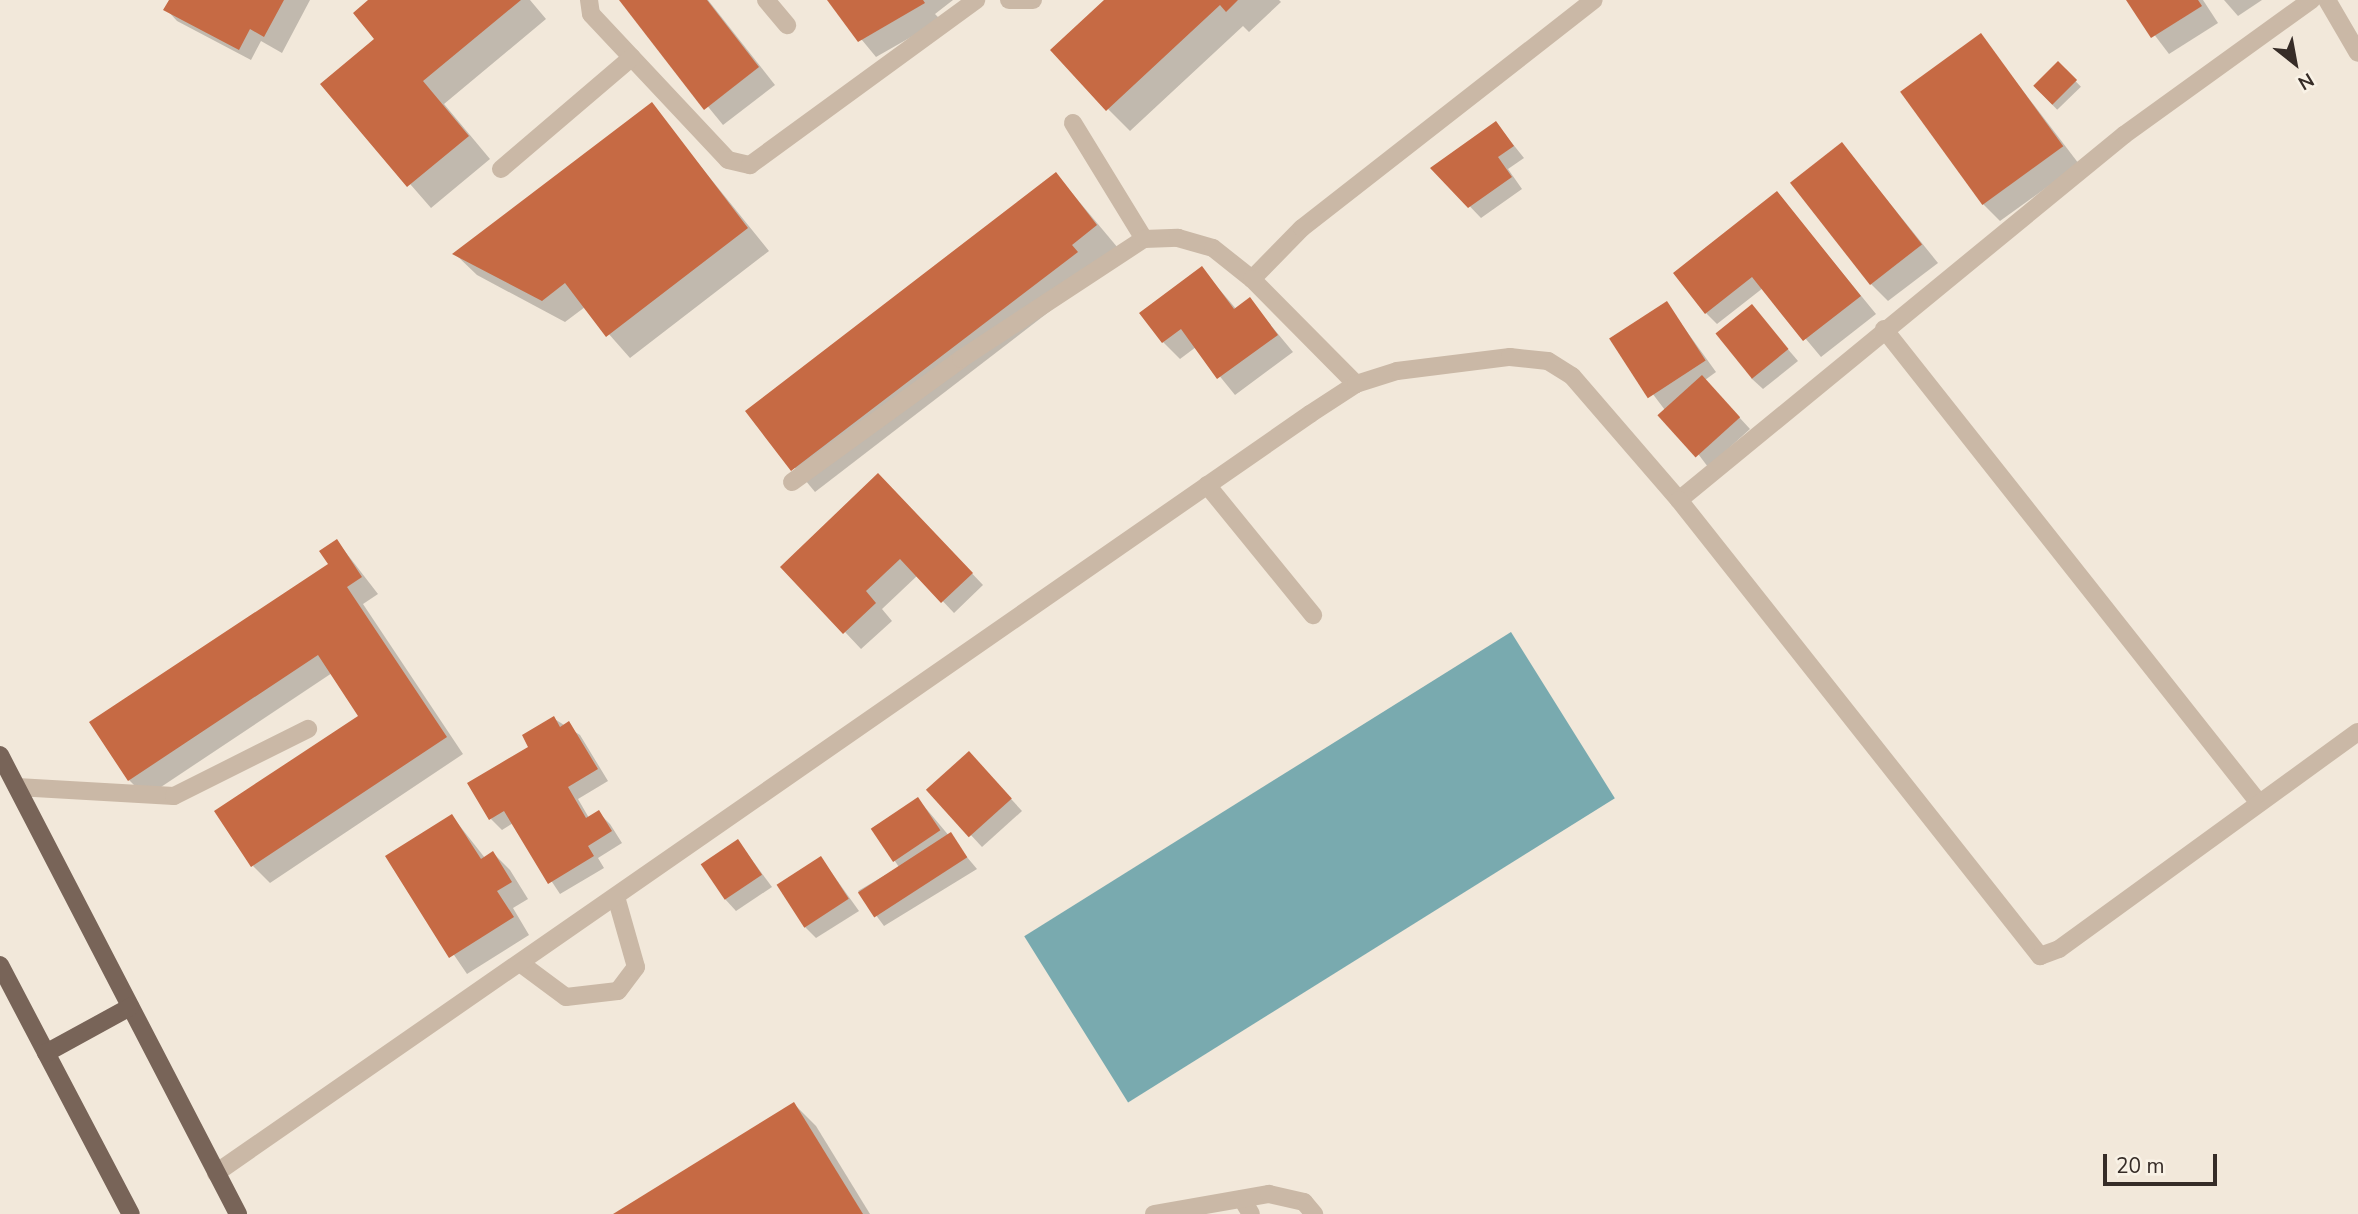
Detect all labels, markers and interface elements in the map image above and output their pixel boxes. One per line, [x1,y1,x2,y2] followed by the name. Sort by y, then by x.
[2260,28,2330,98] north arrow
[2293,66,2319,96] text: N
[2106,1140,2220,1184] scale bar
[2116,1152,2165,1180] text: 20 m

